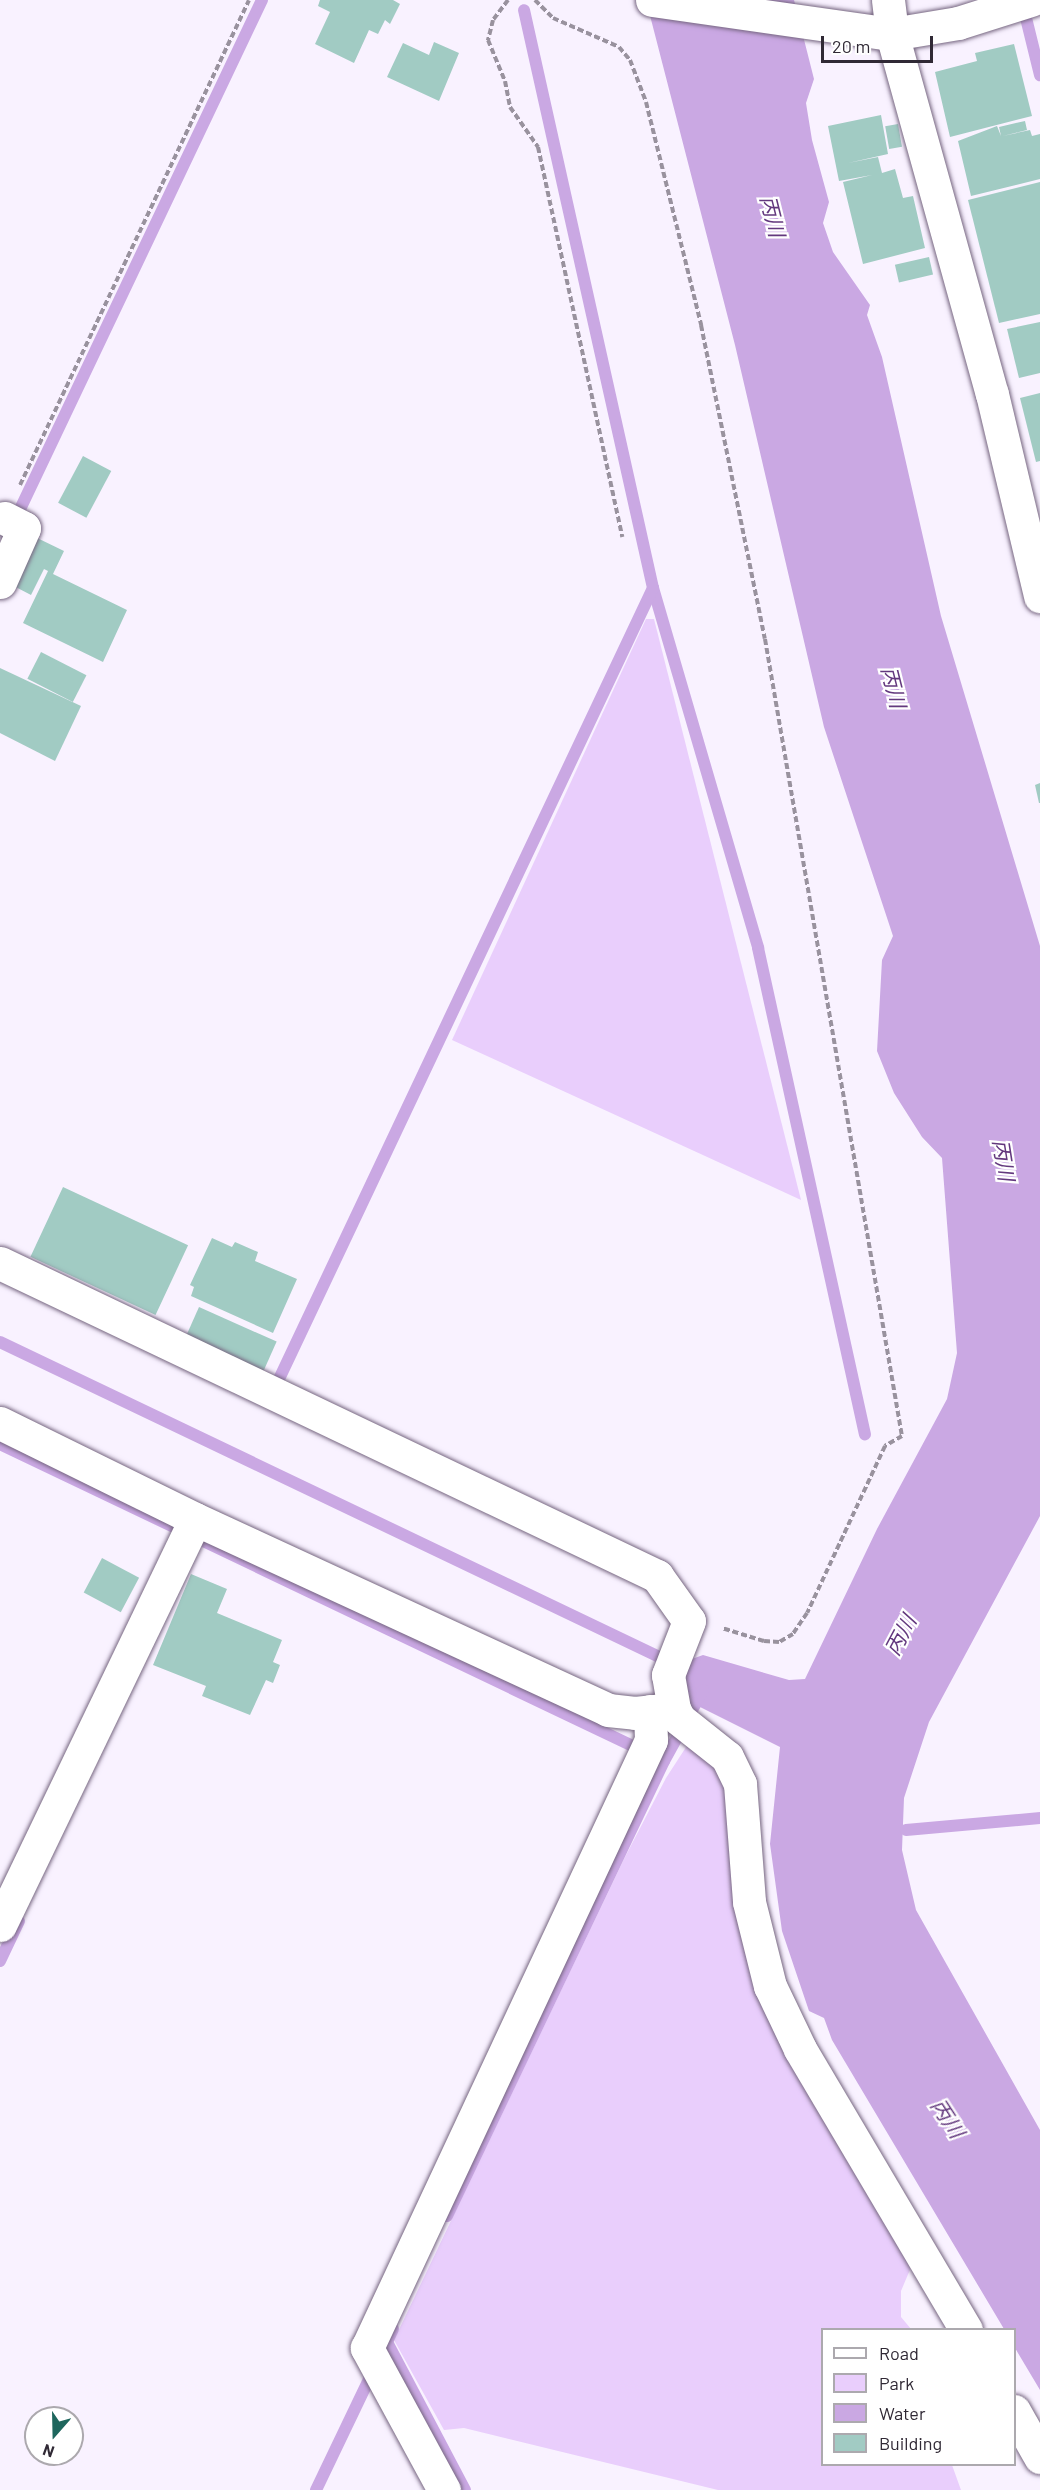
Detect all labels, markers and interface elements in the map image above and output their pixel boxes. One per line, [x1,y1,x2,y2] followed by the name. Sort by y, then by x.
[824,24,936,62] scale bar
[832,35,870,57] text: 20 m
[756,193,790,239] water label: 丙川
[877,664,911,710] water label: 丙川
[988,1137,1020,1183] water label: 丙川
[879,1611,921,1659] water label: 丙川
[926,2094,970,2142] water label: 丙川
[821,2328,1016,2466] legend
[879,2342,919,2364] text: Road
[879,2372,914,2394] text: Park
[879,2402,926,2424] text: Water
[24,2406,84,2466] north arrow
[879,2432,942,2454] text: Building
[40,2441,57,2462] text: N

